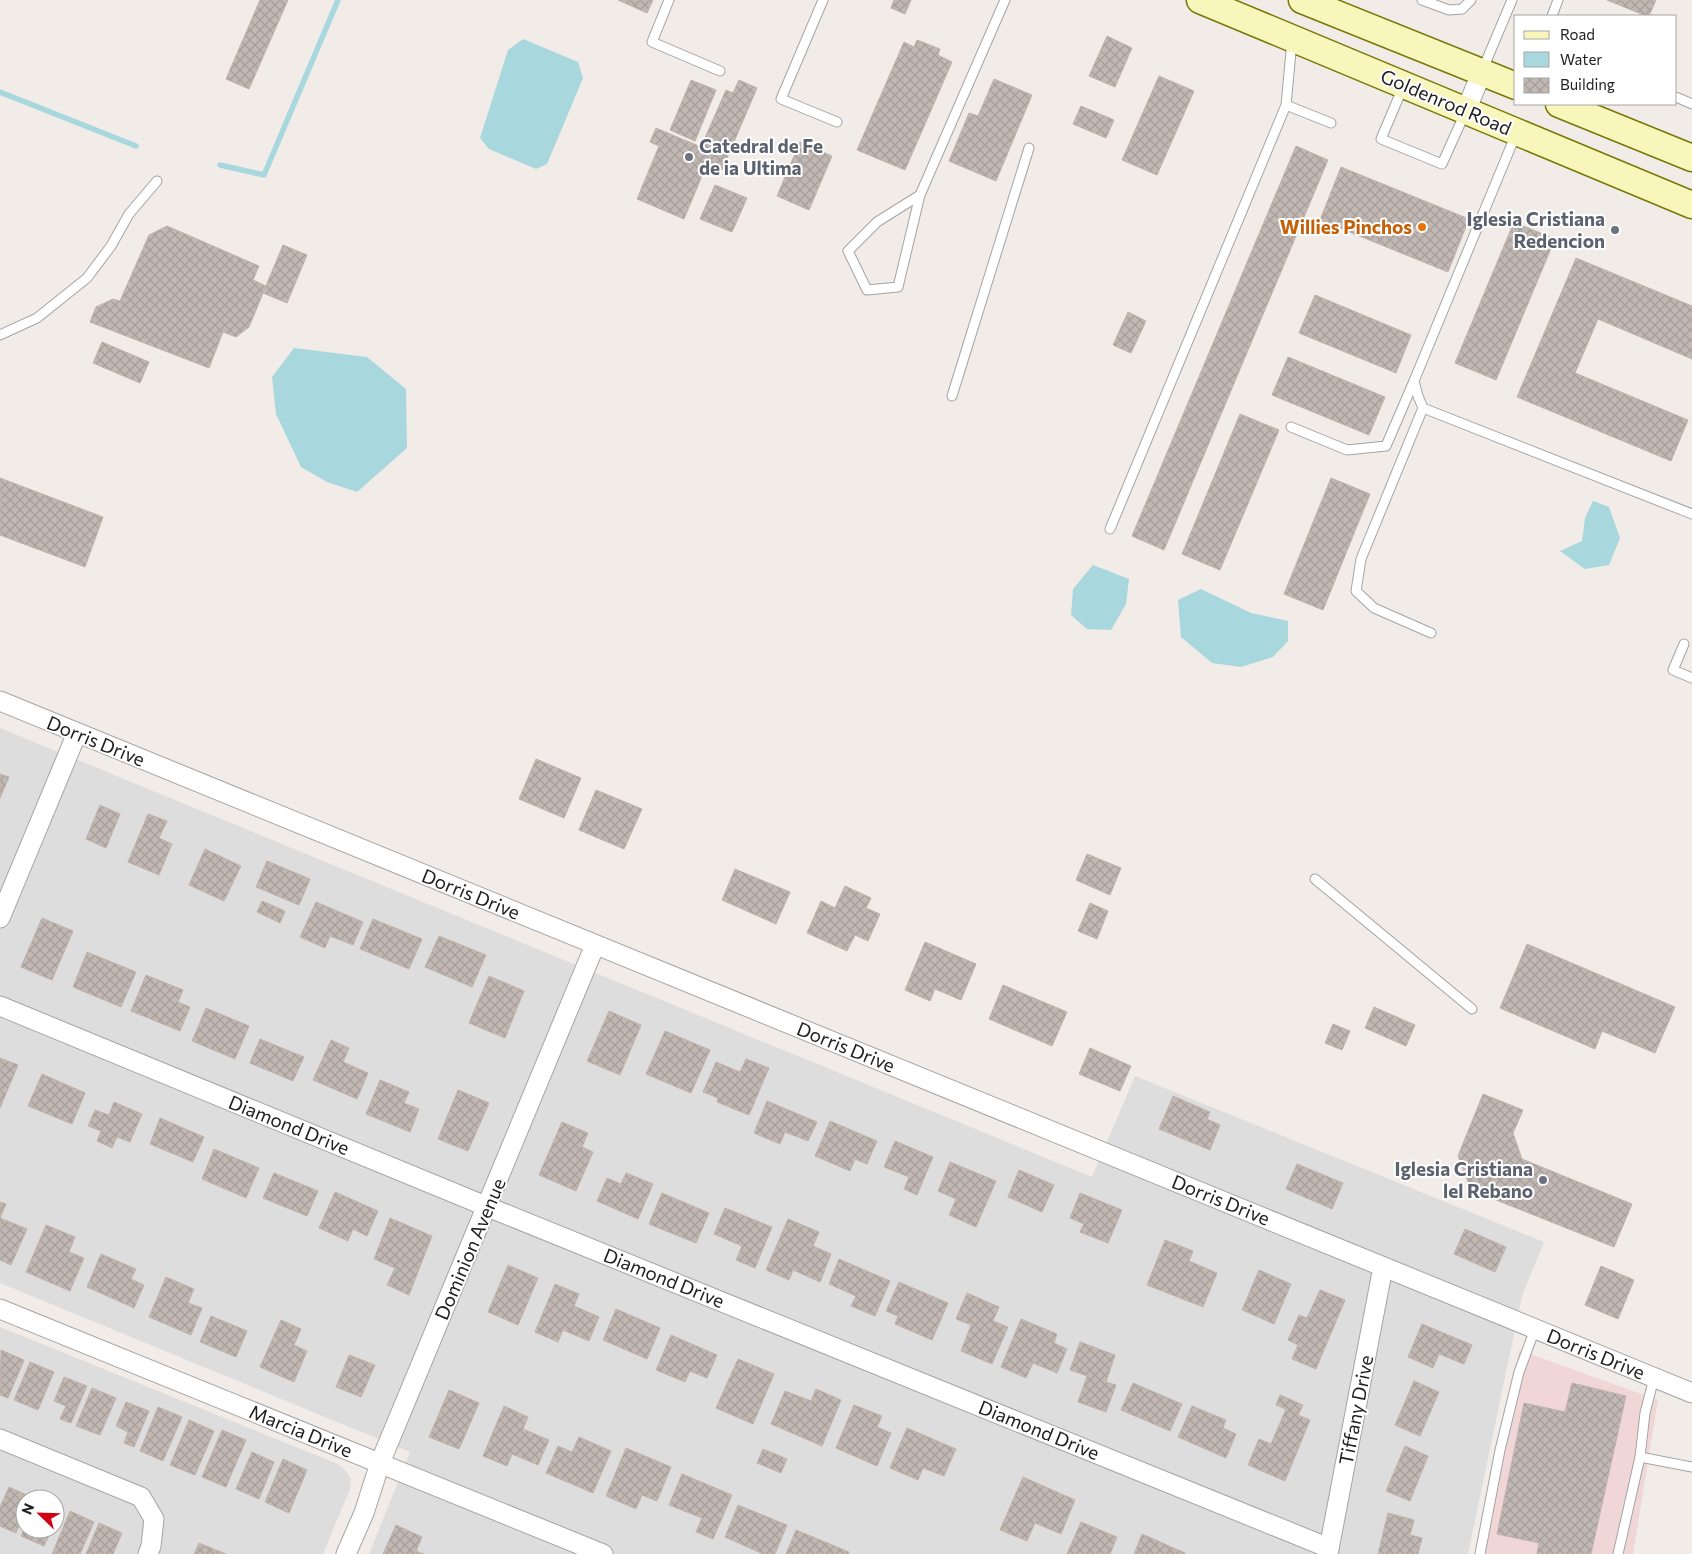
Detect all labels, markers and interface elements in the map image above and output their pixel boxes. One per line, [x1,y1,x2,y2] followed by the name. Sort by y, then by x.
[1514,15,1677,105] legend
[1560,25,1595,43] text: Road
[1560,50,1602,68] text: Water
[1377,64,1515,139] street label: Goldenrod Road
[1560,75,1615,93] text: Building
[699,134,823,179] place label: Catedral de Fe de ia Ultima
[683,151,695,163] marker: Catedral de Fe de ia Ultima
[1466,207,1605,252] place label: Iglesia Cristiana Redencion
[1280,215,1412,238] place label: Willies Pinchos
[1416,221,1428,233] marker: Willies Pinchos
[1609,224,1621,236] marker: Iglesia Cristiana Redencion
[44,710,149,771] street label: Dorris Drive
[419,863,524,924] street label: Dorris Drive
[794,1016,899,1077] street label: Dorris Drive
[225,1090,353,1159] street label: Diamond Drive
[1394,1157,1533,1202] place label: Iglesia Cristiana lel Rebano
[1169,1169,1274,1230] street label: Dorris Drive
[429,1174,510,1323] street label: Dominion Avenue
[1537,1174,1549,1186] marker: Iglesia Cristiana lel Rebano
[600,1243,728,1312] street label: Diamond Drive
[1544,1323,1649,1384] street label: Dorris Drive
[1334,1353,1377,1467] street label: Tiffany Drive
[975,1395,1103,1464] street label: Diamond Drive
[246,1399,356,1462] street label: Marcia Drive
[15,1489,65,1539] north arrow
[18,1501,37,1517] text: N

